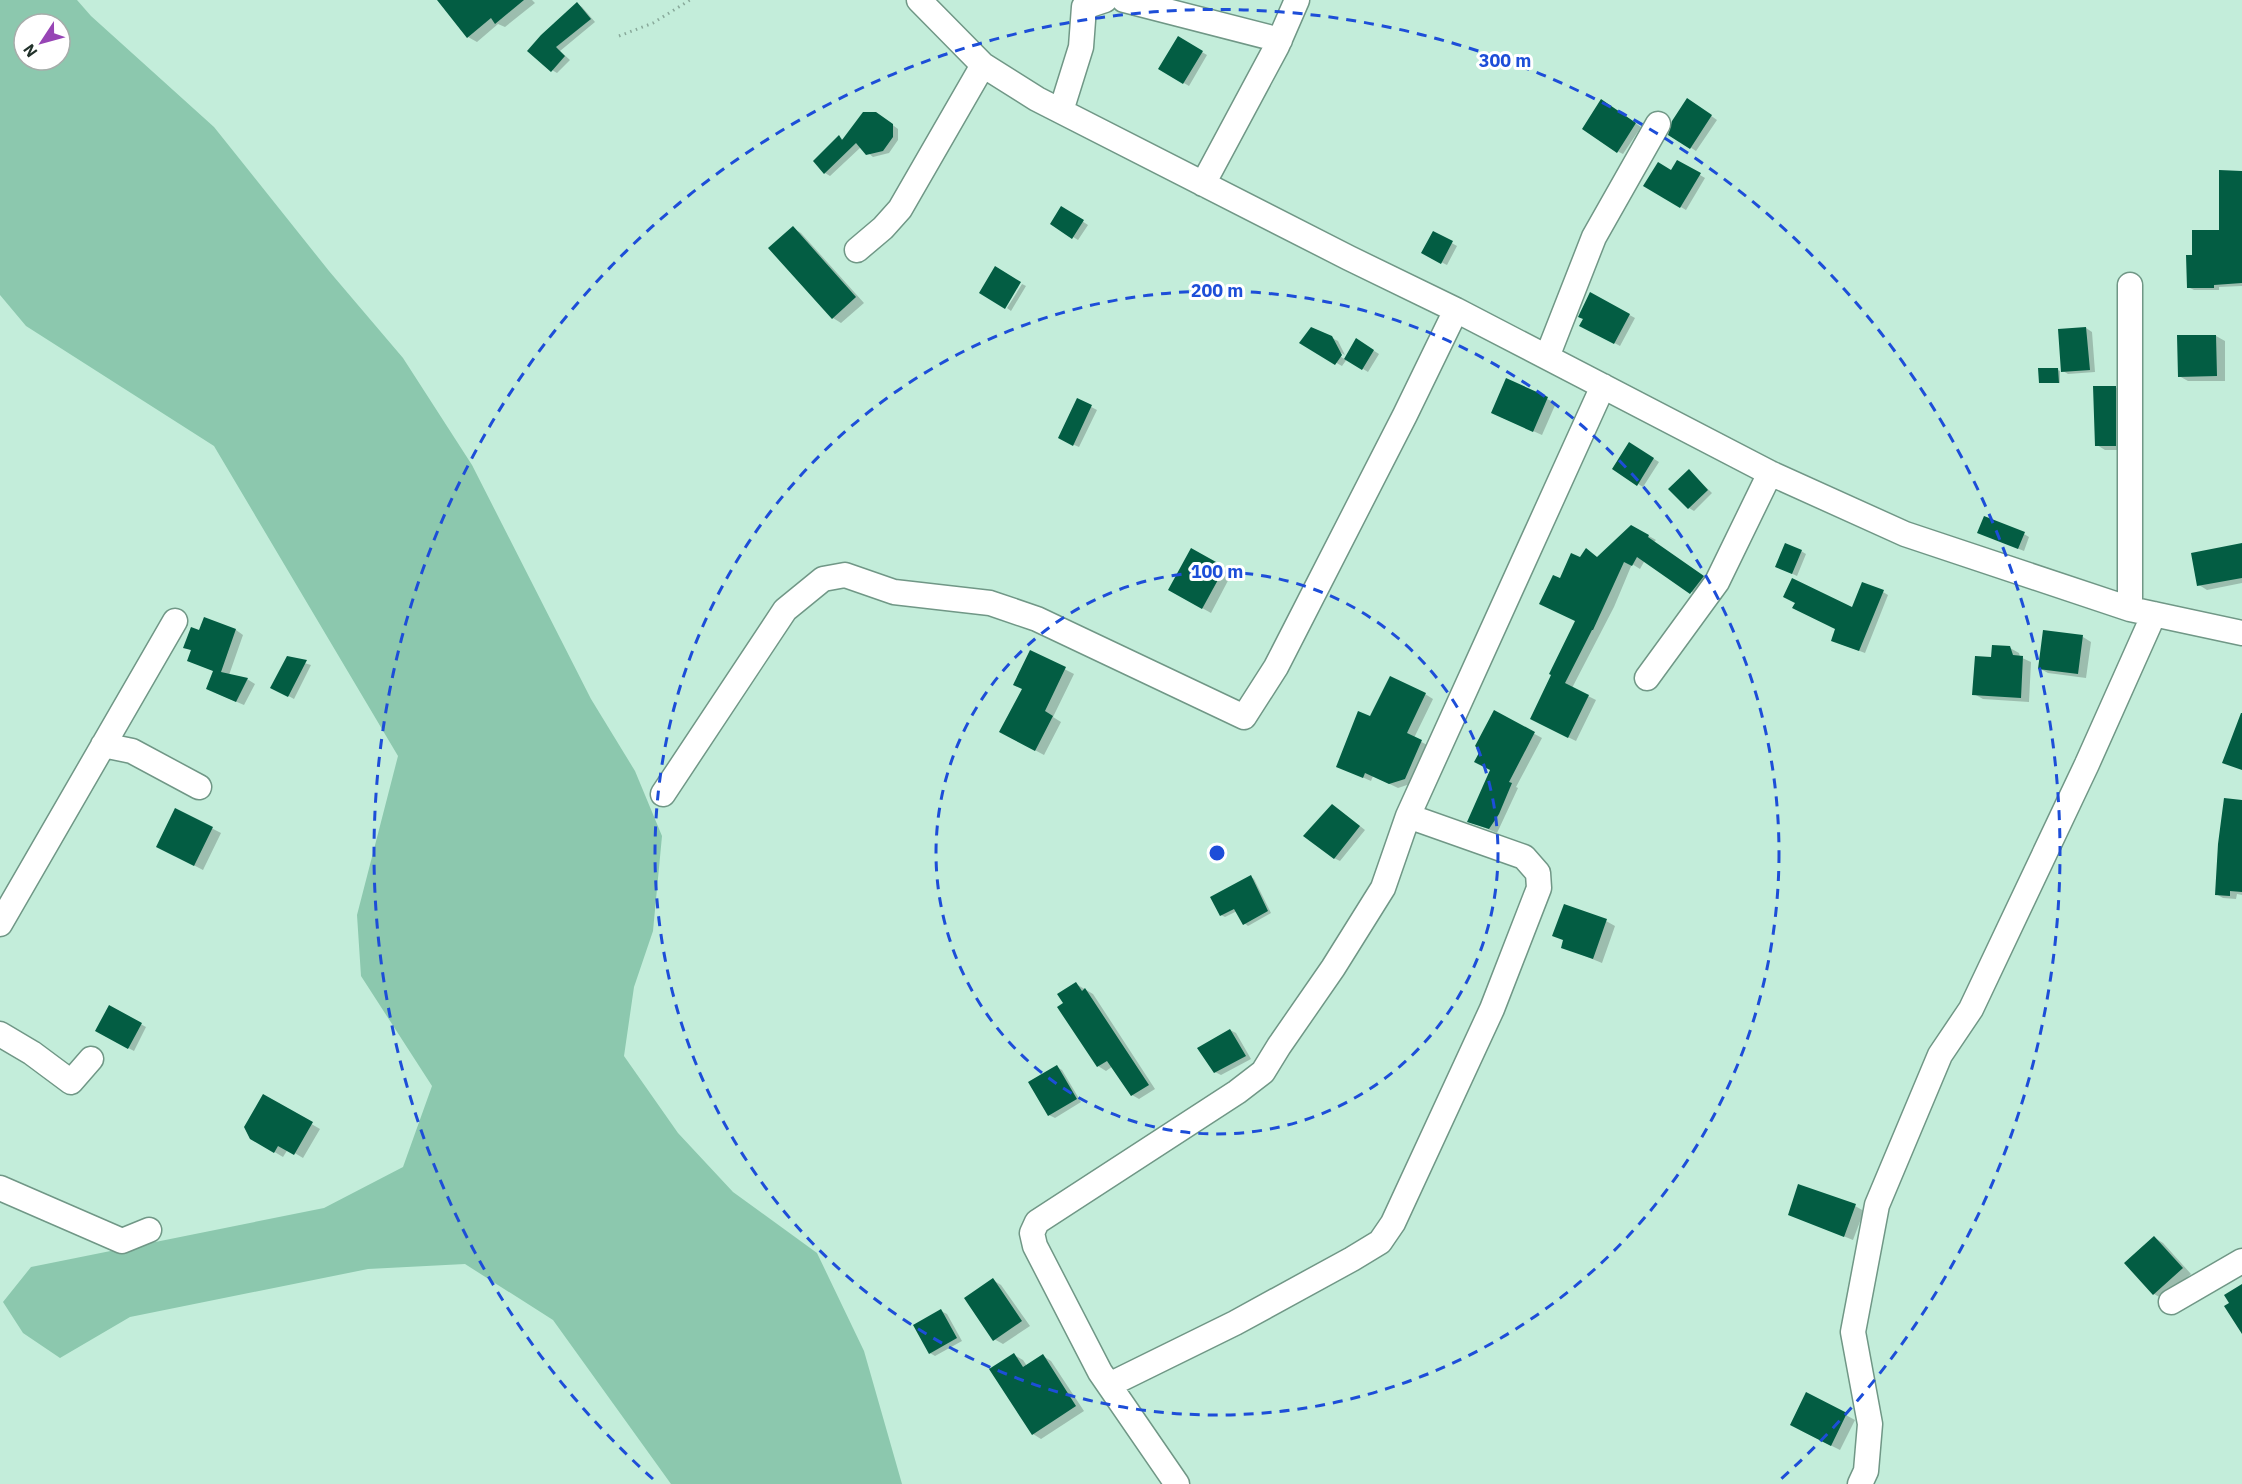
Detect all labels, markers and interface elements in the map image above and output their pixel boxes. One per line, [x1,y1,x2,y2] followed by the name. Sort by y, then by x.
[12,12,72,72] north arrow
[18,40,41,61] text: N
[1479,49,1531,72] text: 300 m
[1191,279,1243,302] text: 200 m
[1191,560,1243,583] text: 100 m
[1207,843,1227,863] centre of rings

